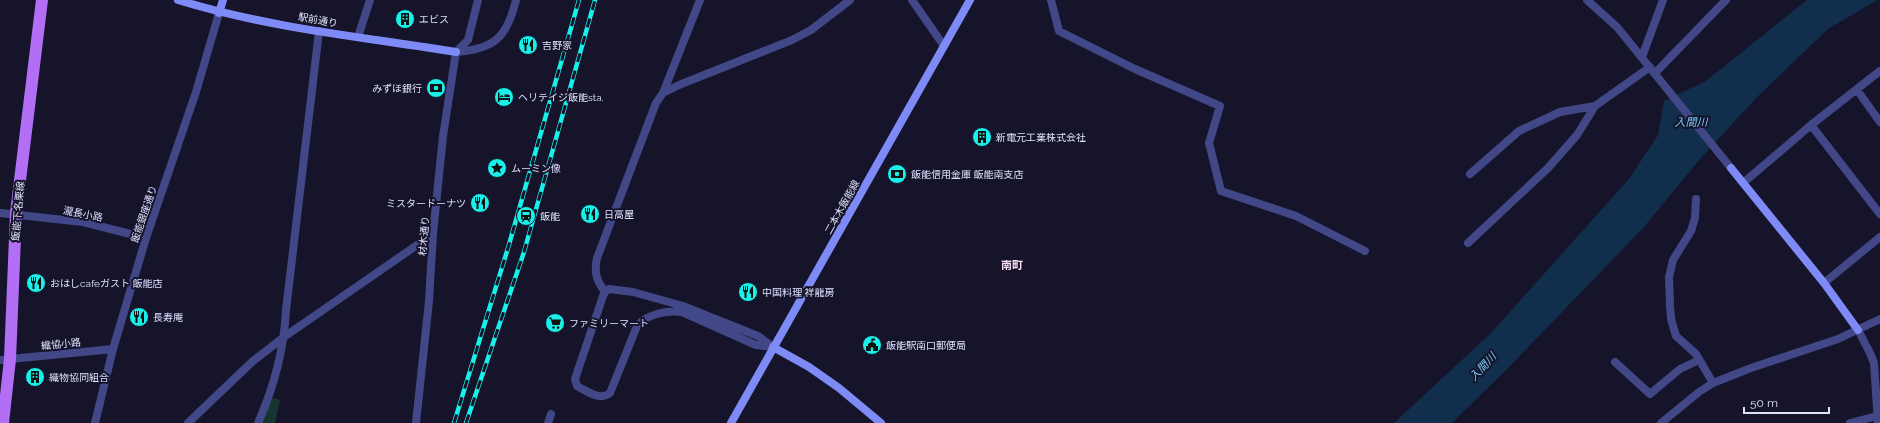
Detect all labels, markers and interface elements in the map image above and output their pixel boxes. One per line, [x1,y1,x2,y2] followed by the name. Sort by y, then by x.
[394,8,416,30] building icon: エビス
[297,11,339,29] street label: 駅前通り
[419,14,449,25] place label: エビス
[517,34,539,56] restaurant icon: 吉野家
[542,40,572,51] place label: 吉野家
[425,77,447,99] bank icon: みずほ銀行
[372,83,422,94] place label: みずほ銀行
[493,86,515,108] hotel icon: ヘリテイジ飯能sta.
[518,92,604,103] place label: ヘリテイジ飯能sta.
[1675,116,1708,129] water label: 入間川
[971,126,993,148] building icon: 新電元工業株式会社
[996,132,1086,143] place label: 新電元工業株式会社
[486,157,508,179] place icon: ムーミン像
[511,163,561,174] place label: ムーミン像
[886,163,908,185] bank icon: 飯能信用金庫 飯能南支店
[911,169,1024,180] place label: 飯能信用金庫 飯能南支店
[823,178,861,236] street label: 二本木飯能線
[10,181,26,241] street label: 飯能下名栗線
[129,184,159,244] street label: 飯能銀座通り
[469,192,491,214] restaurant icon: ミスタードーナツ
[386,198,466,209] place label: ミスタードーナツ
[579,203,601,225] restaurant icon: 日高屋
[62,205,104,223] street label: 瀧長小路
[515,205,537,227] station icon: 飯能
[604,209,634,220] place label: 日高屋
[540,211,560,222] place label: 飯能
[417,216,431,256] street label: 材木通り
[1001,259,1023,272] district label: 南町
[25,272,47,294] restaurant icon: おはしcafeガスト 飯能店
[50,278,162,289] place label: おはしcafeガスト 飯能店
[737,281,759,303] restaurant icon: 中国料理 祥龍房
[762,287,835,298] place label: 中国料理 祥龍房
[128,306,150,328] restaurant icon: 長寿庵
[153,312,183,323] place label: 長寿庵
[544,312,566,334] supermarket icon: ファミリーマート
[569,318,649,329] place label: ファミリーマート
[861,334,883,356] public building icon: 飯能駅南口郵便局
[41,336,81,352] street label: 織協小路
[886,340,966,351] place label: 飯能駅南口郵便局
[1467,350,1500,384] water label: 入間川
[24,366,46,388] building icon: 織物協同組合
[49,372,109,383] place label: 織物協同組合
[1744,389,1829,415] scale bar
[1750,396,1778,410] text: 50 m

